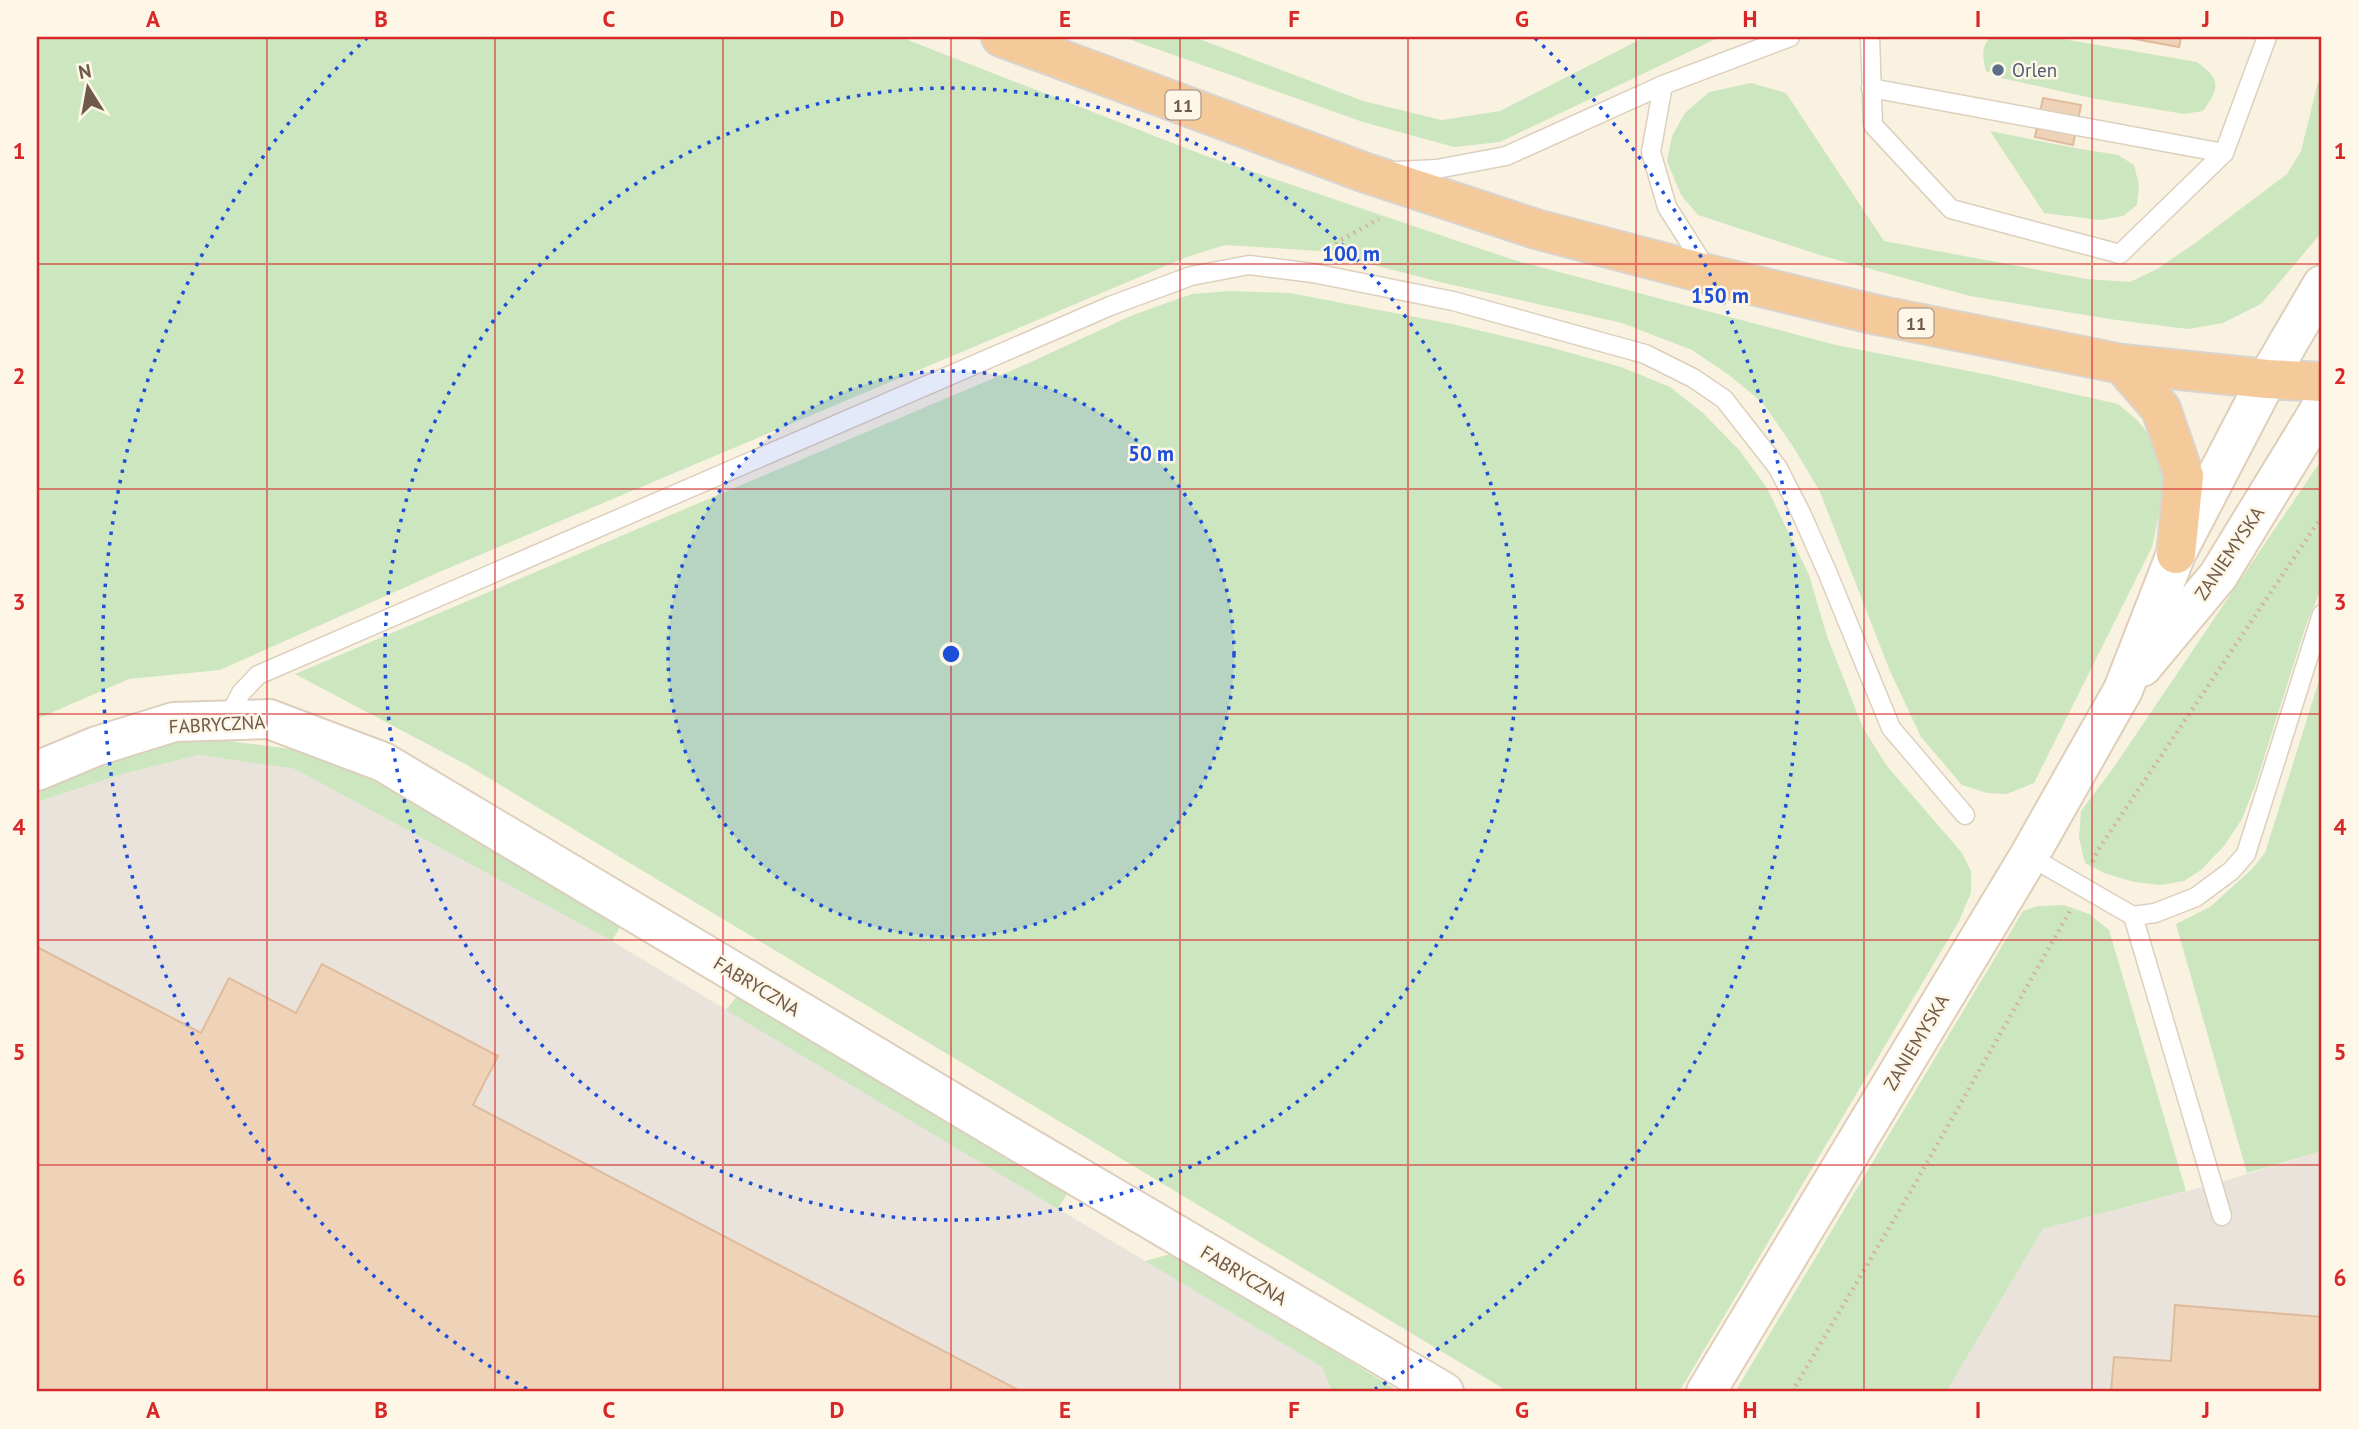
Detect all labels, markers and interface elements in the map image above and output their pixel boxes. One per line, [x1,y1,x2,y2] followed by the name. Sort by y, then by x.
[146,4,160,33] text: A
[374,4,388,33] text: B
[603,4,616,33] text: C
[830,4,844,33] text: D
[1059,4,1071,33] text: E
[1288,4,1300,33] text: F
[1515,4,1529,33] text: G
[1743,4,1757,33] text: H
[1975,4,1981,33] text: I
[2201,4,2210,33] text: J
[52,52,122,122] north arrow
[76,58,93,84] text: N
[2012,58,2057,82] place label: Orlen
[1990,62,2006,78] marker: Orlen
[1166,90,1200,120] road number: 11
[12,136,26,165] text: 1
[2333,136,2347,165] text: 1
[1322,240,1380,267] text: 100 m
[1691,282,1749,309] text: 150 m
[1898,309,1934,338] road number: 11
[12,361,26,390] text: 2
[2333,361,2347,390] text: 2
[1128,440,1174,467] text: 50 m
[2189,502,2269,604] street label: ZANIEMYSKA
[12,587,26,616] text: 3
[2333,587,2347,616] text: 3
[939,642,963,666] centre of rings
[168,709,266,739] street label: FABRYCZNA
[12,812,26,841] text: 4
[2333,812,2347,841] text: 4
[709,951,805,1021] street label: FABRYCZNA
[1878,990,1954,1094] street label: ZANIEMYSKA
[12,1037,26,1066] text: 5
[2333,1037,2347,1066] text: 5
[1196,1240,1292,1310] street label: FABRYCZNA
[12,1263,26,1292] text: 6
[2333,1263,2347,1292] text: 6
[146,1395,160,1424] text: A
[374,1395,388,1424] text: B
[603,1395,616,1424] text: C
[830,1395,844,1424] text: D
[1059,1395,1071,1424] text: E
[1288,1395,1300,1424] text: F
[1515,1395,1529,1424] text: G
[1743,1395,1757,1424] text: H
[1975,1395,1981,1424] text: I
[2201,1395,2210,1424] text: J

